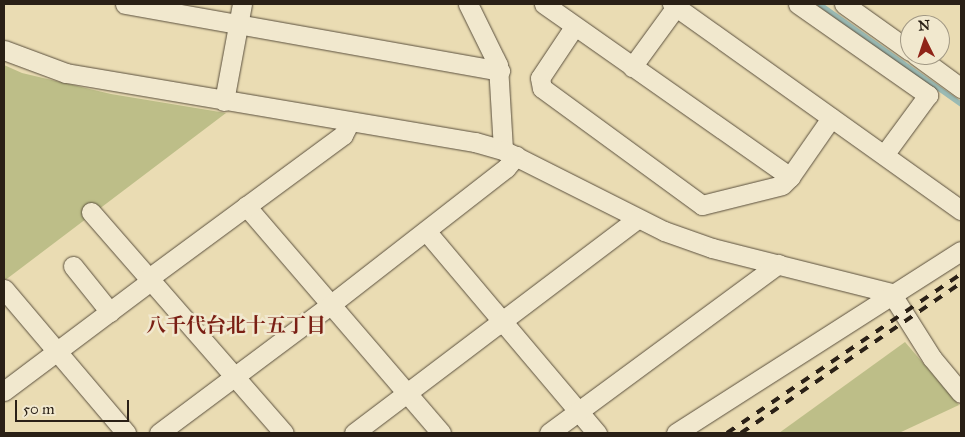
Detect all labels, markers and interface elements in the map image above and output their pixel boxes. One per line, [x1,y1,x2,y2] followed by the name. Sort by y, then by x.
[900,15,950,65] north arrow
[917,17,931,34] text: N
[146,313,326,337] district label: 八千代台北十五丁目
[18,390,131,422] scale bar
[23,400,55,418] text: 50 m

